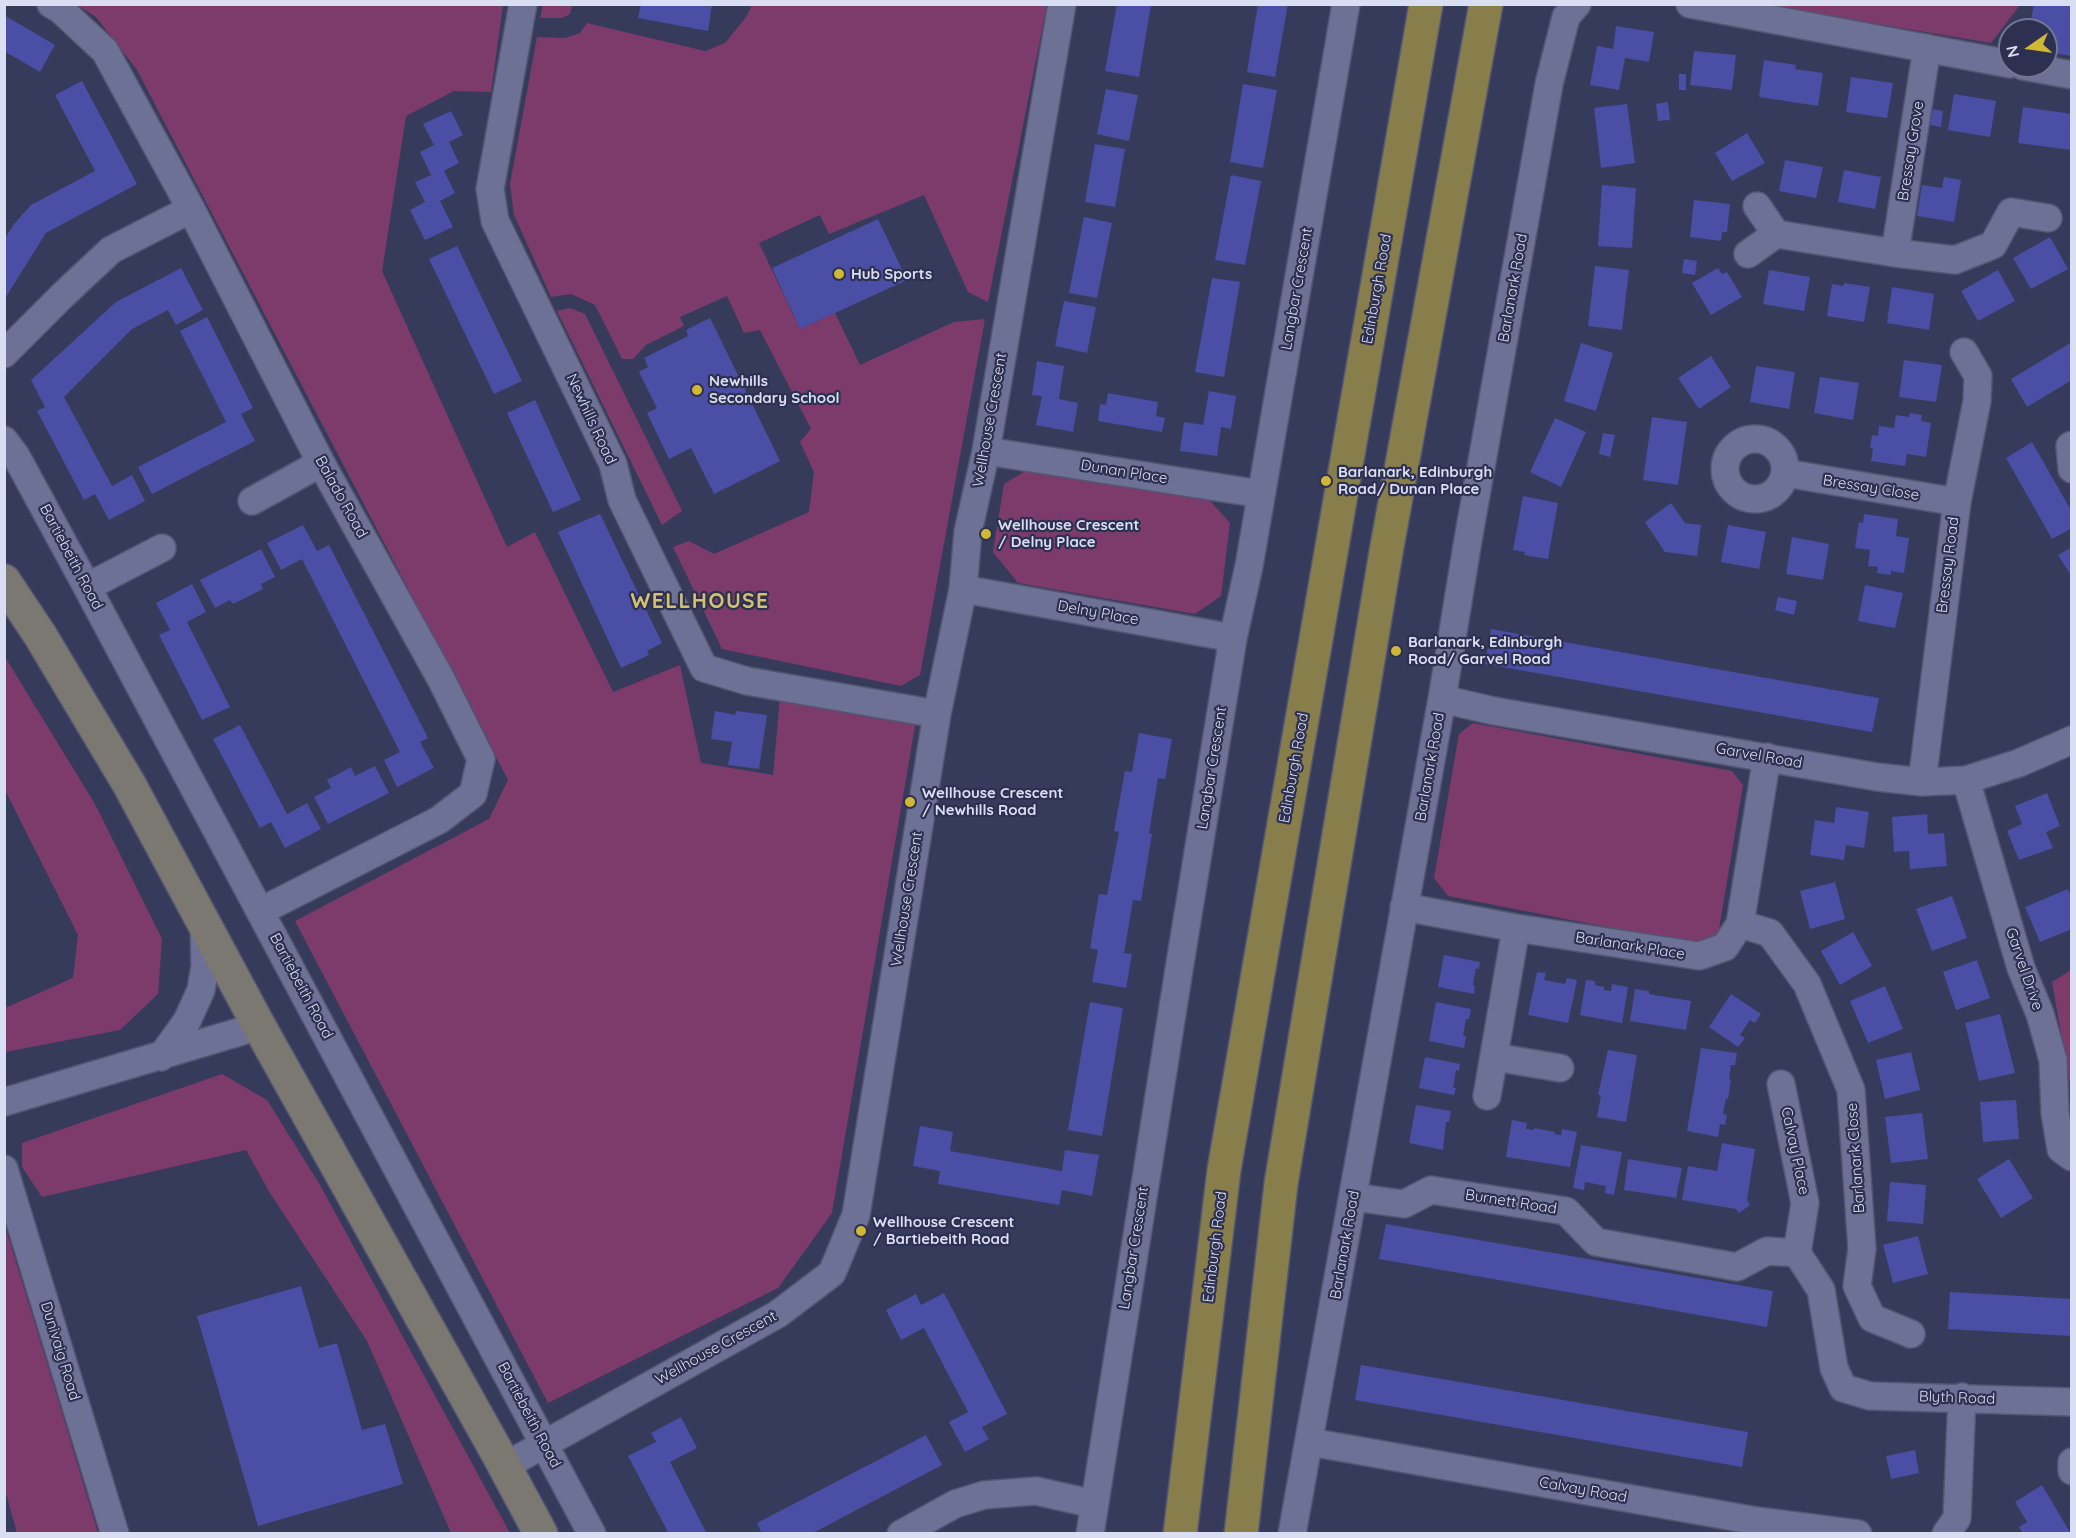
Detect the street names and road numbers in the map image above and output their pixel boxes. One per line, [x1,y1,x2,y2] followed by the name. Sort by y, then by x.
[1894,100,1928,202] street label: Bressay Grove
[1277,226,1317,352] street label: Langbar Crescent
[1358,232,1396,346] street label: Edinburgh Road
[1495,232,1531,344] street label: Barlanark Road
[969,351,1011,489] street label: Wellhouse Crescent
[562,371,620,467] street label: Newhills Road
[311,453,371,541] street label: Balado Road
[1079,456,1169,488] street label: Dunan Place
[1822,472,1920,504] street label: Bressay Close
[36,501,106,613] street label: Bartiebeith Road
[1933,516,1963,614] street label: Bressay Road
[1056,597,1140,629] street label: Delny Place
[1193,705,1231,831] street label: Langbar Crescent
[1275,711,1313,825] street label: Edinburgh Road
[1412,711,1448,823] street label: Barlanark Road
[1714,740,1804,772] street label: Garvel Road
[887,830,927,968] street label: Wellhouse Crescent
[2001,925,2047,1013] street label: Garvel Drive
[1574,928,1686,964] street label: Barlanark Place
[266,930,336,1042] street label: Bartiebeith Road
[1843,1102,1869,1214] street label: Barlanark Close
[1777,1105,1813,1197] street label: Calvay Place
[1115,1185,1153,1311] street label: Langbar Crescent
[1464,1186,1558,1218] street label: Burnett Road
[1327,1189,1363,1301] street label: Barlanark Road
[1199,1190,1231,1304] street label: Edinburgh Road
[36,1300,84,1402] street label: Dunivaig Road
[652,1307,780,1389] street label: Wellhouse Crescent
[494,1359,564,1471] street label: Bartiebeith Road
[1919,1388,1995,1408] street label: Blyth Road
[1538,1473,1628,1507] street label: Calvay Road

